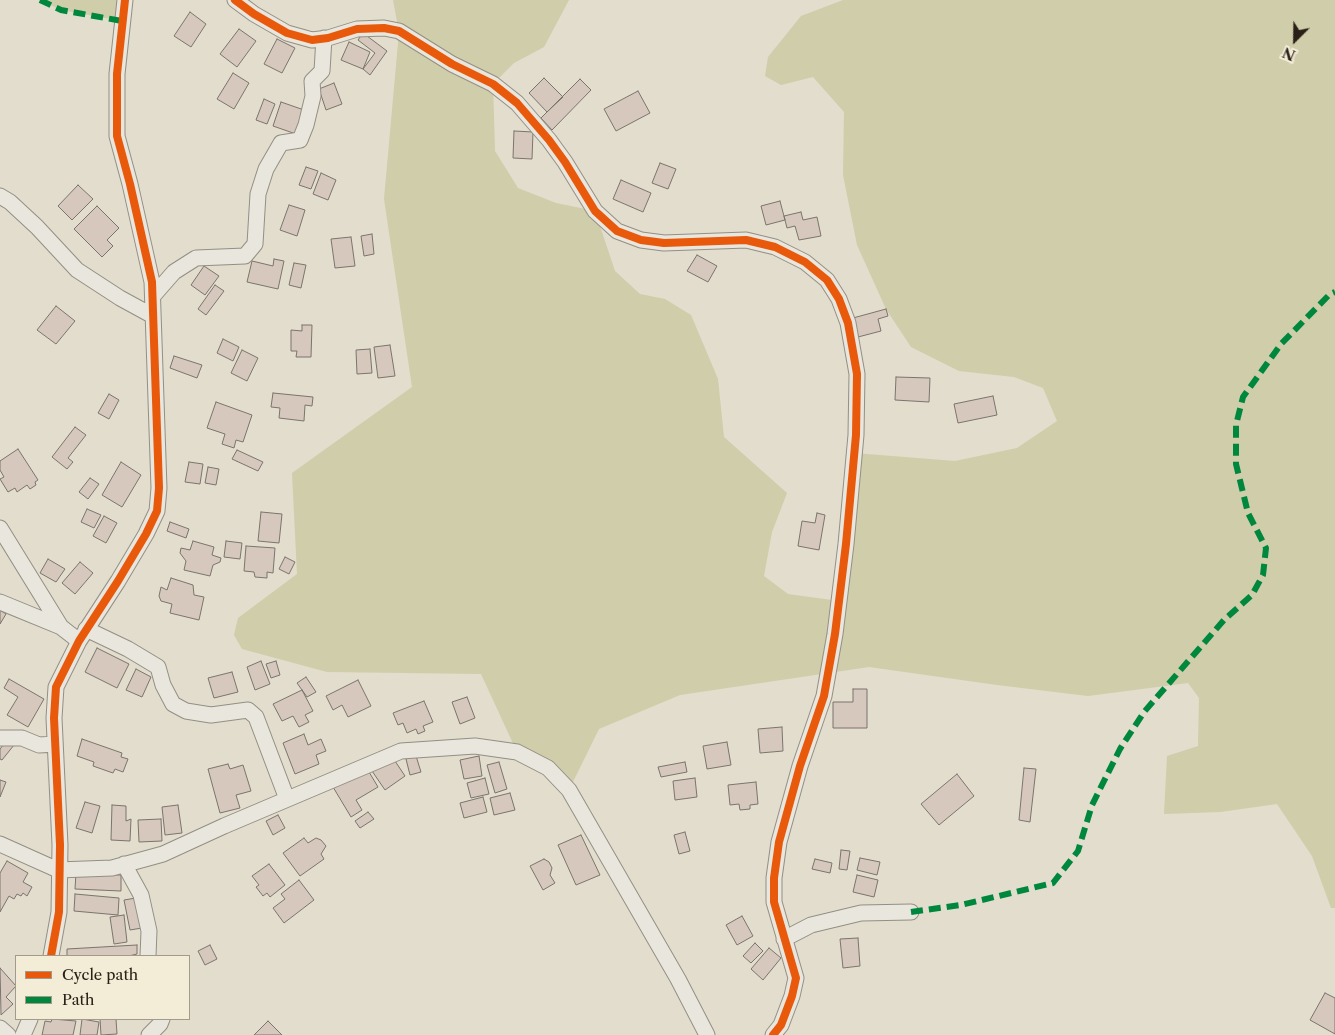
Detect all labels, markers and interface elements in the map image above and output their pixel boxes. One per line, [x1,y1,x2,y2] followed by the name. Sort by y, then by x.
[1270,15,1320,65] north arrow
[1280,43,1298,64] text: N
[15,955,190,1020] legend
[62,965,138,984] text: Cycle path
[62,990,94,1009] text: Path

